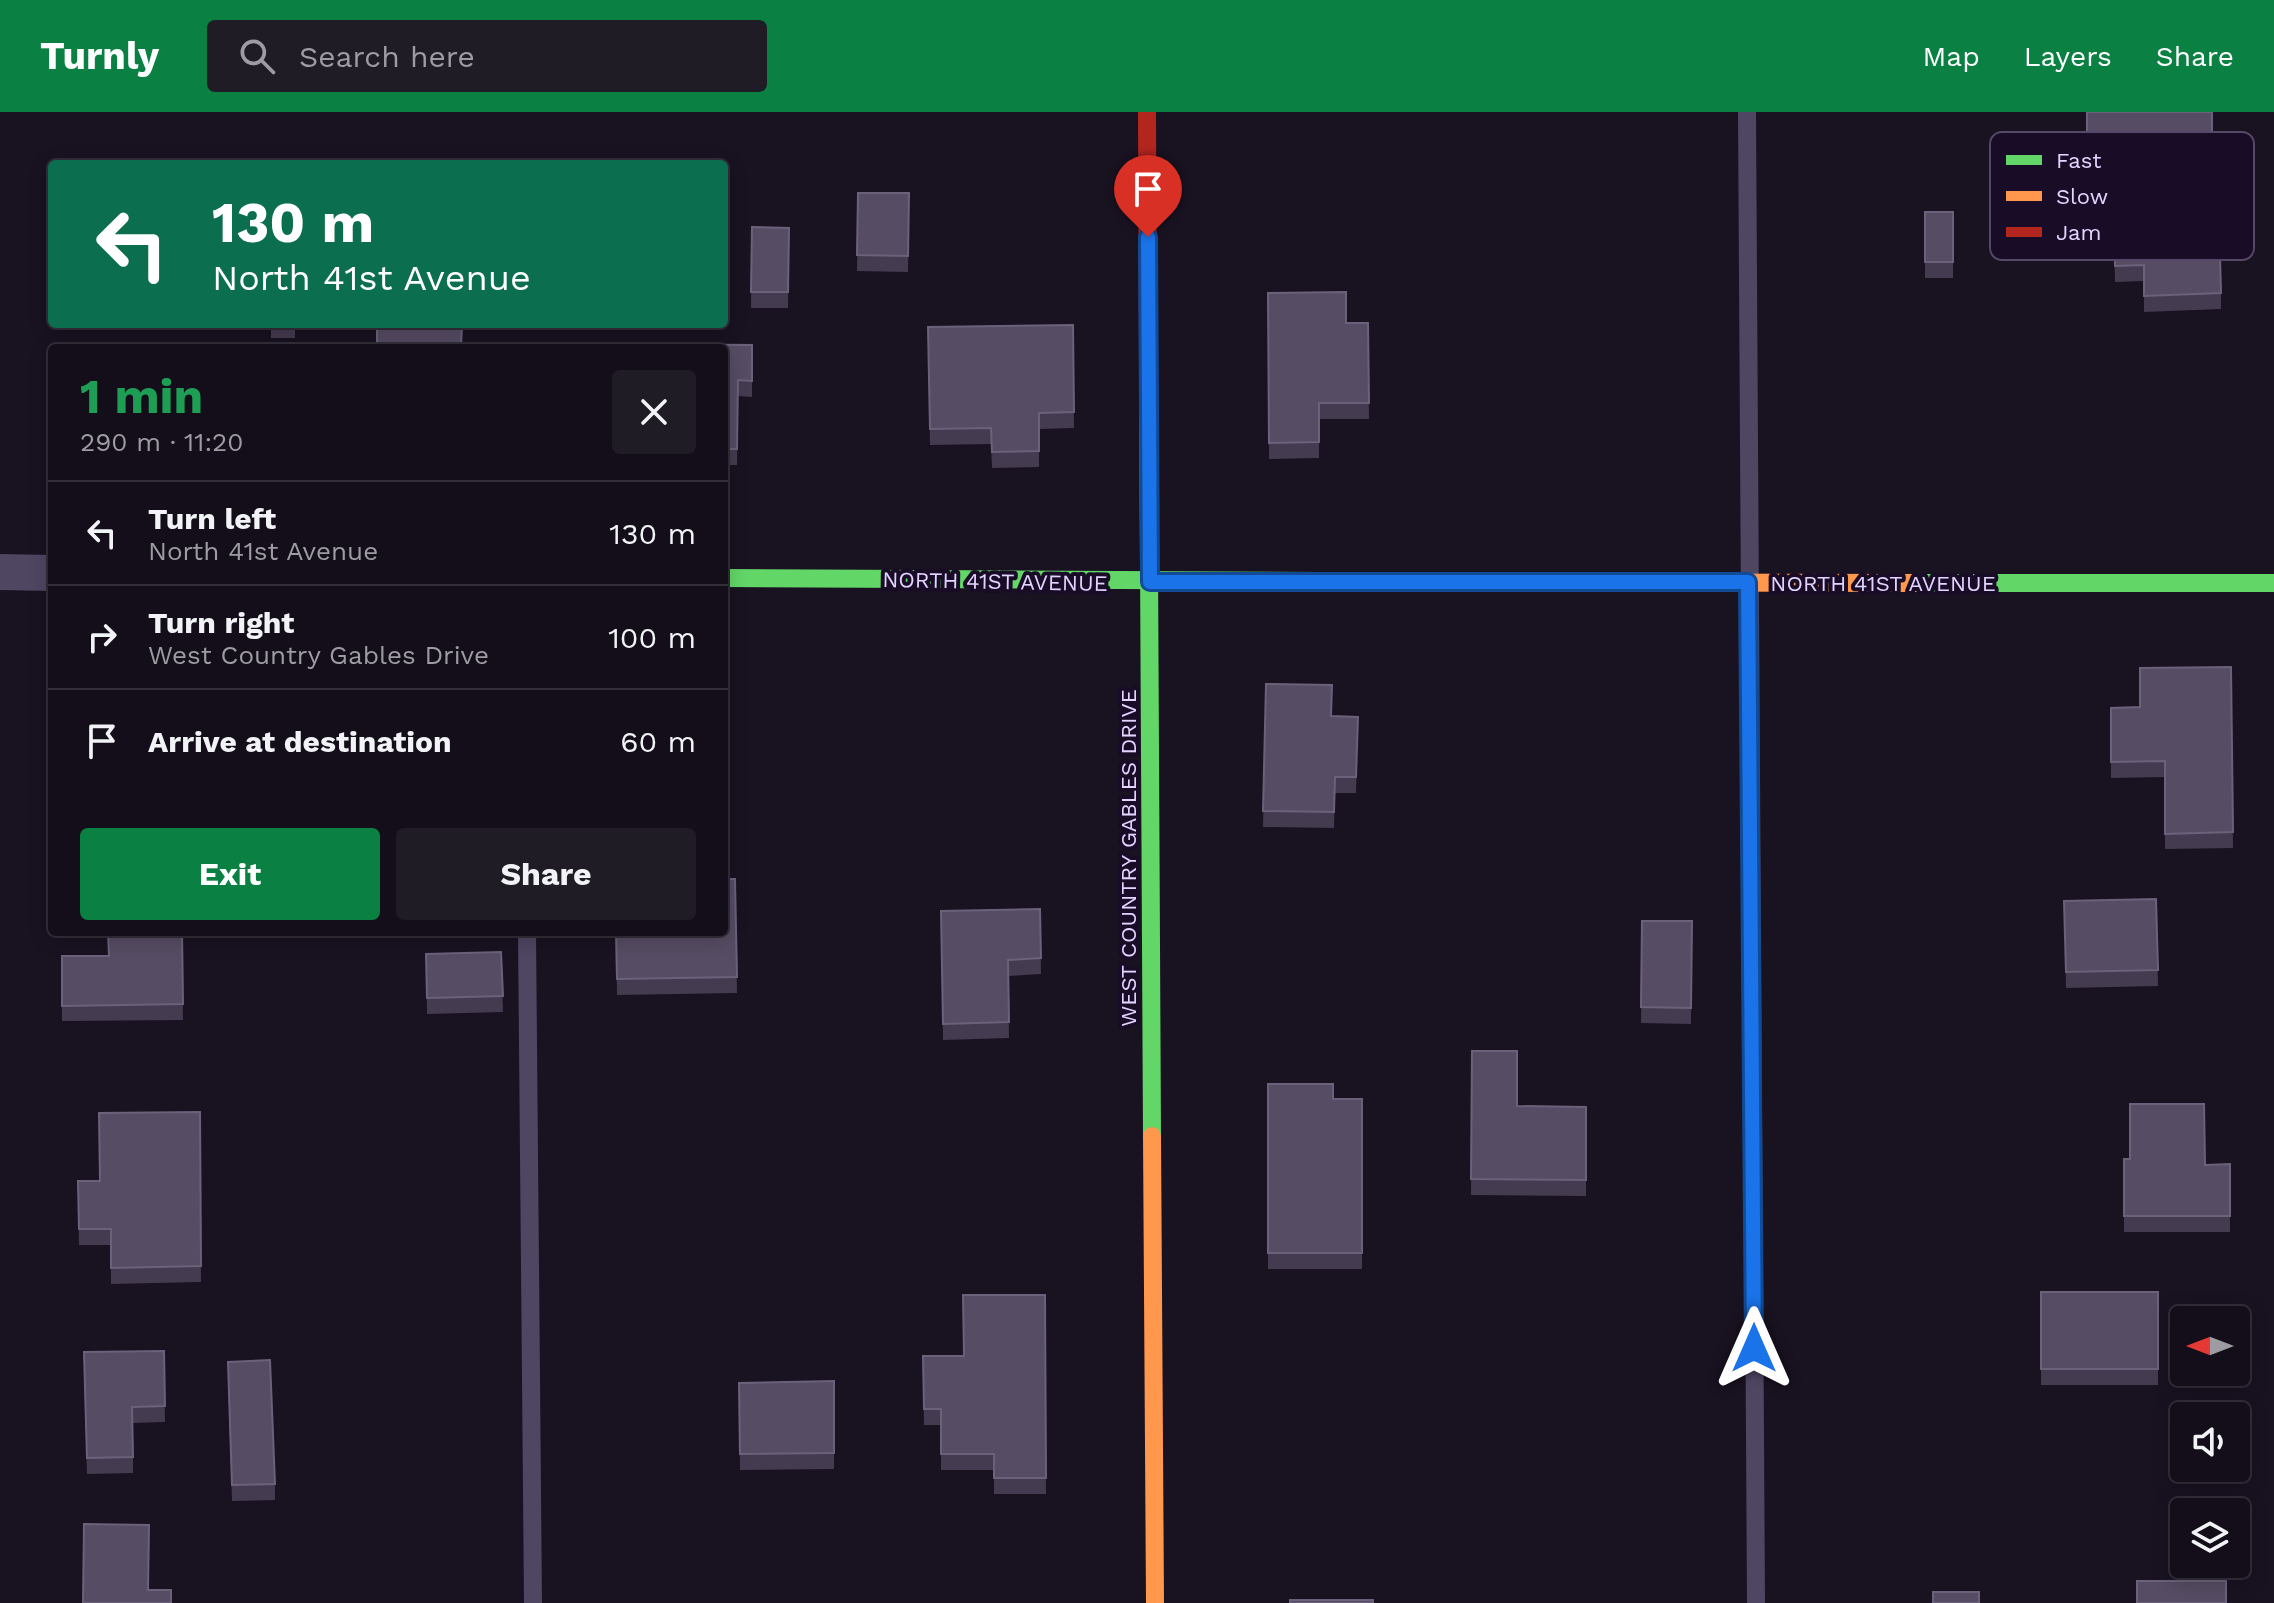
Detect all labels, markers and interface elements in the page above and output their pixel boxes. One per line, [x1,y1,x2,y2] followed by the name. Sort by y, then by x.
[207,20,767,92] search box
[40,34,159,78] text: Turnly
[235,34,279,78] icon: search
[299,39,475,74] text: Search here
[1923,40,1980,73] text: Map
[2024,40,2112,73] text: Layers
[2156,40,2234,73] text: Share
[1990,132,2254,260] legend
[2056,148,2102,173] text: Fast
[1114,155,1182,237] pin
[1126,167,1170,211] icon: arrive
[2056,184,2108,209] text: Slow
[212,190,374,256] text: 130 m
[80,192,184,296] icon: left
[2056,220,2101,245] text: Jam
[212,257,531,299] text: North 41st Avenue
[80,368,203,425] text: 1 min
[612,370,696,454] button: close
[80,427,243,457] text: 290 m · 11:20
[148,501,276,536] text: Turn left
[80,511,124,555] icon: left
[609,516,696,551] text: 130 m
[148,536,378,566] text: North 41st Avenue
[882,567,1108,596] street label: NORTH 41ST AVENUE
[1770,571,1996,596] street label: NORTH 41ST AVENUE
[148,605,294,640] text: Turn right
[80,615,124,659] icon: right
[608,620,696,655] text: 100 m
[148,640,489,670] text: West Country Gables Drive
[1116,689,1141,1027] street label: WEST COUNTRY GABLES DRIVE
[80,719,124,763] icon: arrive
[148,724,452,759] text: Arrive at destination
[620,724,696,759] text: 60 m
[80,828,380,920] button: Exit
[396,828,696,920] button: Share
[1712,1306,1796,1390] position arrow
[2170,1306,2250,1386] north arrow
[2170,1306,2250,1578] map controls
[2170,1402,2250,1482] button: sound
[2170,1498,2250,1578] button: layers

